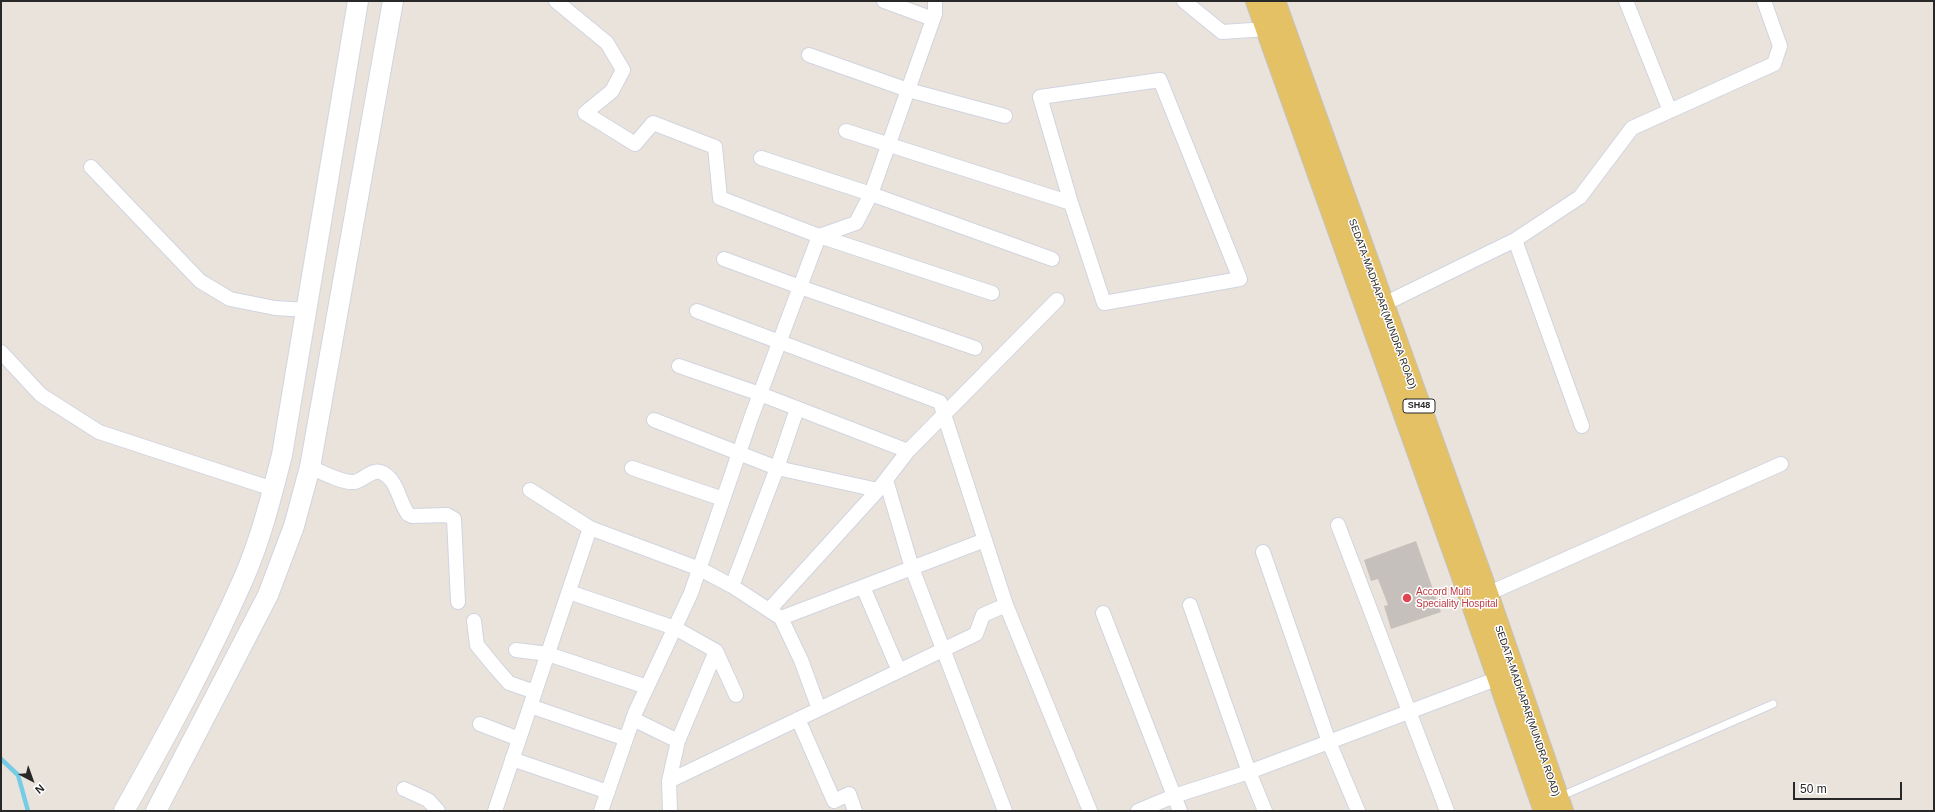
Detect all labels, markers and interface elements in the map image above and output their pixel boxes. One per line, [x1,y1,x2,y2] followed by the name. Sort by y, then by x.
[1346,217,1418,391] street label: SEDATA-MADHAPAR(MUNDRA ROAD)
[1403,399,1435,413] road number: SH48
[1416,586,1498,610] place label: Accord Multi Speciality Hospital
[1401,592,1413,604] marker: Accord Multi Speciality Hospital
[1492,624,1562,798] street label: SEDATA-MADHAPAR(MUNDRA ROAD)
[12,760,52,800] north arrow
[1795,774,1904,800] scale bar
[33,782,47,796] text: N
[1800,782,1827,796] text: 50 m

